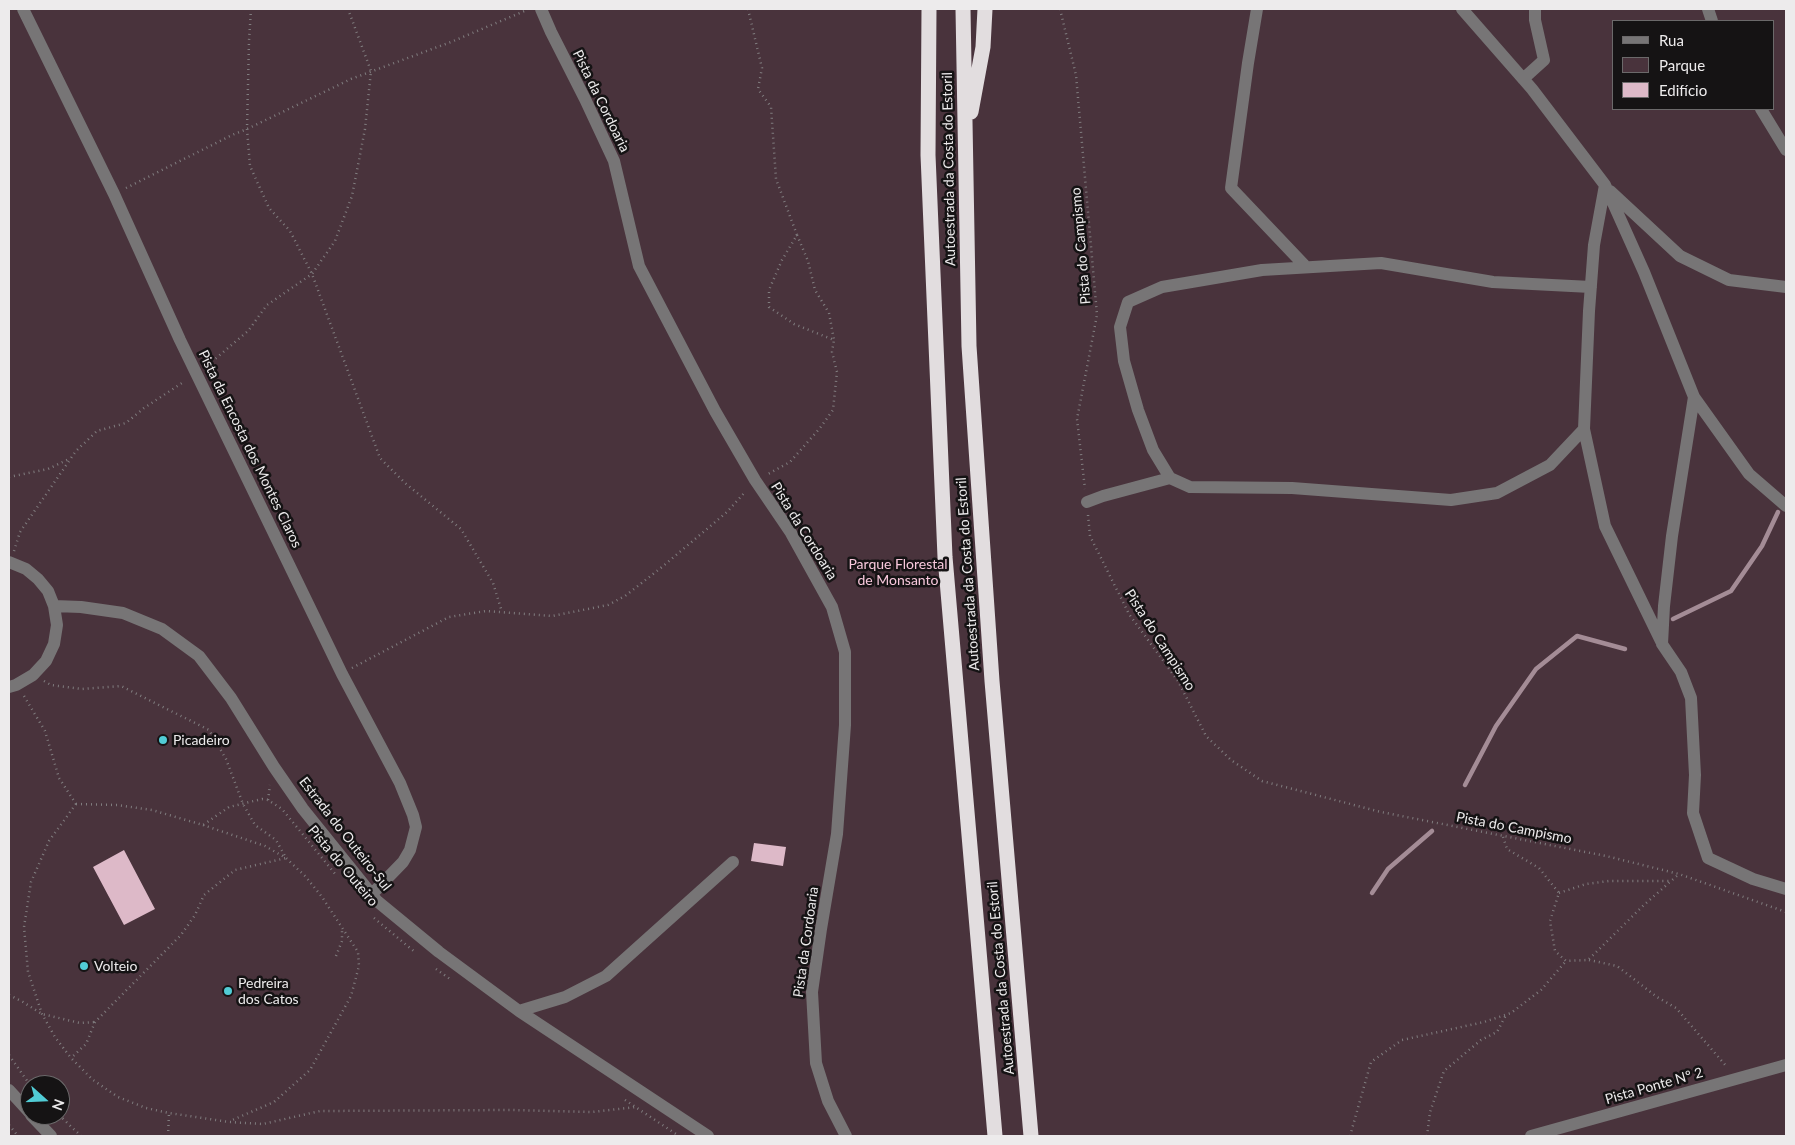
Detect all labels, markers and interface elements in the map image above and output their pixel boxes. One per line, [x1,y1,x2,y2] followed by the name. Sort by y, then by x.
[1612,20,1775,110] legend
[1659,31,1684,49] text: Rua
[569,47,633,155] street label: Pista da Cordoaria
[1659,56,1705,74] text: Parque
[939,72,959,266] street label: Autoestrada da Costa do Estoril
[1659,81,1707,99] text: Edifício
[1068,187,1094,305] street label: Pista do Campismo
[195,347,305,551] street label: Pista da Encosta dos Montes Claros
[953,477,983,671] street label: Autoestrada da Costa do Estoril
[767,479,841,583] street label: Pista da Cordoaria
[848,556,948,588] park label: Parque Florestal de Monsanto
[1121,586,1199,694] street label: Pista do Campismo
[173,732,230,748] place label: Picadeiro
[157,734,169,746] marker: Picadeiro
[295,774,395,894] street label: Estrada do Outeiro-Sul
[1455,809,1573,847] street label: Pista do Campismo
[304,822,382,910] street label: Pista do Outeiro
[984,881,1018,1075] street label: Autoestrada da Costa do Estoril
[790,885,822,999] street label: Pista da Cordoaria
[94,958,137,974] place label: Volteio
[78,960,90,972] marker: Volteio
[238,975,299,1008] place label: Pedreira dos Catos
[222,985,234,997] marker: Pedreira dos Catos
[1603,1064,1705,1108] street label: Pista Ponte Nº 2
[20,1075,70,1125] north arrow
[49,1097,68,1113] text: N

